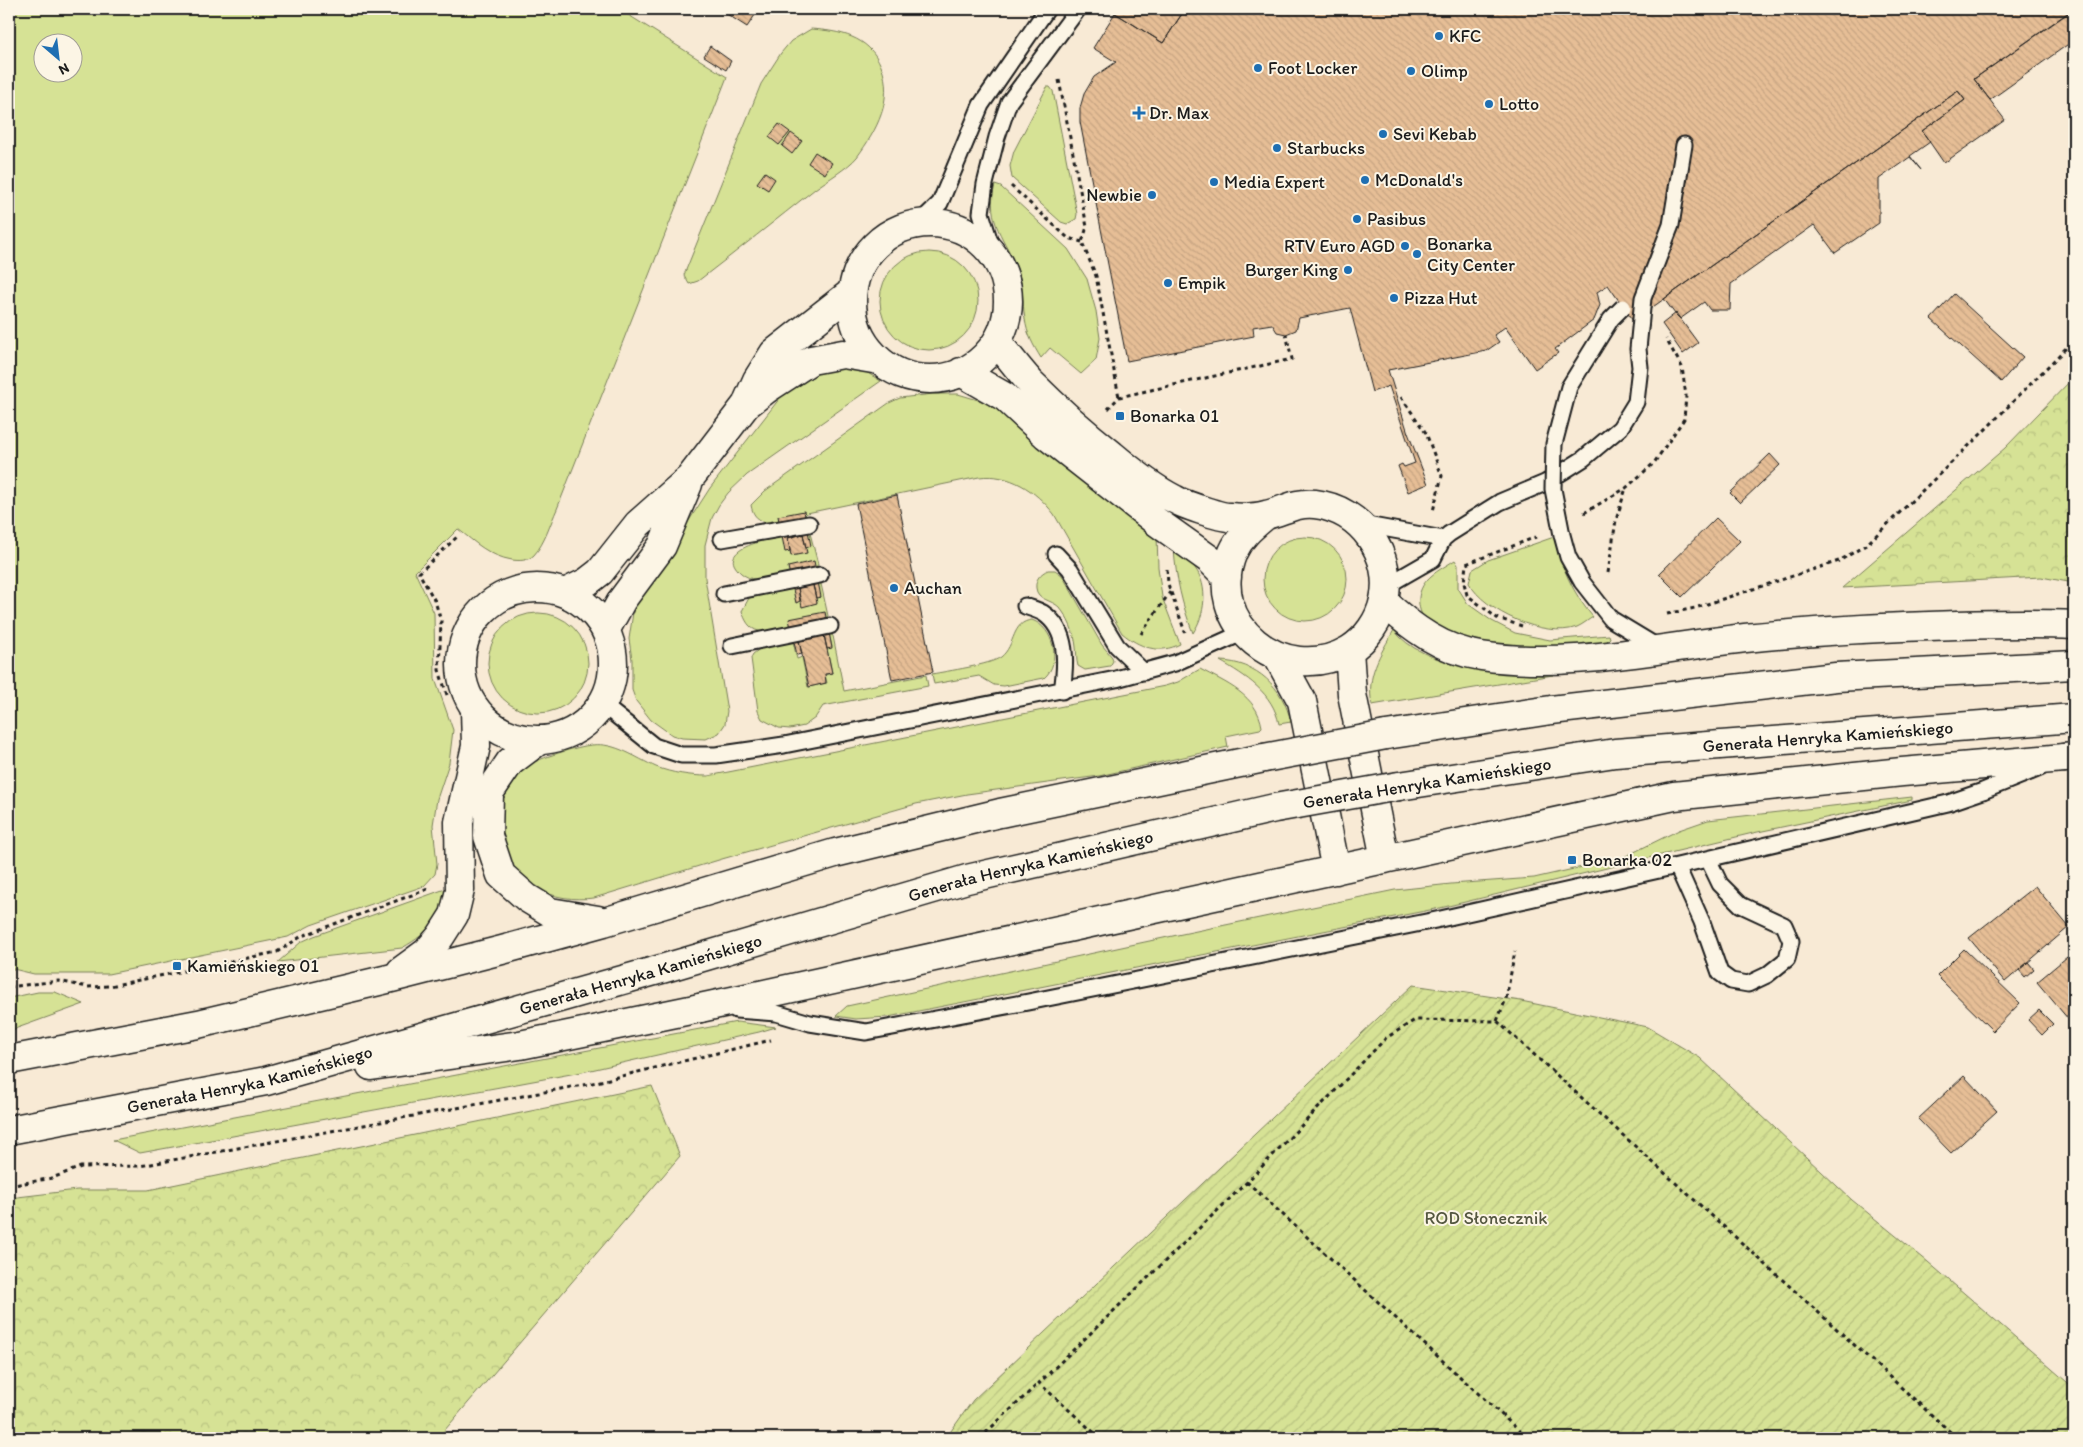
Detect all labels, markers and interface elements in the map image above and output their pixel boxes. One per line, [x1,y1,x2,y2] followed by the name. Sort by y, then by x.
[1449,25,1481,47] place label: KFC
[1433,30,1445,42] marker: KFC
[32,32,82,82] north arrow
[1268,57,1358,79] place label: Foot Locker
[56,59,72,79] text: N
[1421,60,1468,82] place label: Olimp
[1252,62,1264,74] marker: Foot Locker
[1405,65,1417,77] marker: Olimp
[1499,93,1539,115] place label: Lotto
[1483,98,1495,110] marker: Lotto
[1149,102,1209,124] place label: Dr. Max
[1133,107,1145,119] marker: Dr. Max
[1393,123,1477,145] place label: Sevi Kebab
[1377,128,1389,140] marker: Sevi Kebab
[1287,137,1365,159] place label: Starbucks
[1271,142,1283,154] marker: Starbucks
[1375,169,1463,191] place label: McDonald's
[1224,171,1325,193] place label: Media Expert
[1359,174,1371,186] marker: McDonald's
[1208,176,1220,188] marker: Media Expert
[1086,184,1142,206] place label: Newbie
[1146,189,1158,201] marker: Newbie
[1367,208,1426,230] place label: Pasibus
[1351,213,1363,225] marker: Pasibus
[1427,233,1515,276] place label: Bonarka City Center
[1284,235,1395,257] place label: RTV Euro AGD
[1399,240,1411,252] marker: RTV Euro AGD
[1411,248,1423,260] marker: Bonarka City Center
[1245,259,1339,281] place label: Burger King
[1342,264,1354,276] marker: Burger King
[1178,272,1227,294] place label: Empik
[1162,277,1174,289] marker: Empik
[1404,287,1478,309] place label: Pizza Hut
[1388,292,1400,304] marker: Pizza Hut
[1130,405,1219,427] place label: Bonarka 01
[1114,410,1126,422] marker: Bonarka 01
[904,577,962,599] place label: Auchan
[888,582,900,594] marker: Auchan
[1702,716,1954,757] street label: Generała Henryka Kamieńskiego
[1301,752,1553,814] street label: Generała Henryka Kamieńskiego
[905,825,1155,907] street label: Generała Henryka Kamieńskiego
[1582,849,1672,871] place label: Bonarka 02
[1566,854,1578,866] marker: Bonarka 02
[517,929,764,1020] street label: Generała Henryka Kamieńskiego
[187,955,319,977] place label: Kamieńskiego 01
[171,960,183,972] marker: Kamieńskiego 01
[125,1040,375,1118] street label: Generała Henryka Kamieńskiego
[1424,1207,1548,1229] park label: ROD Słonecznik

